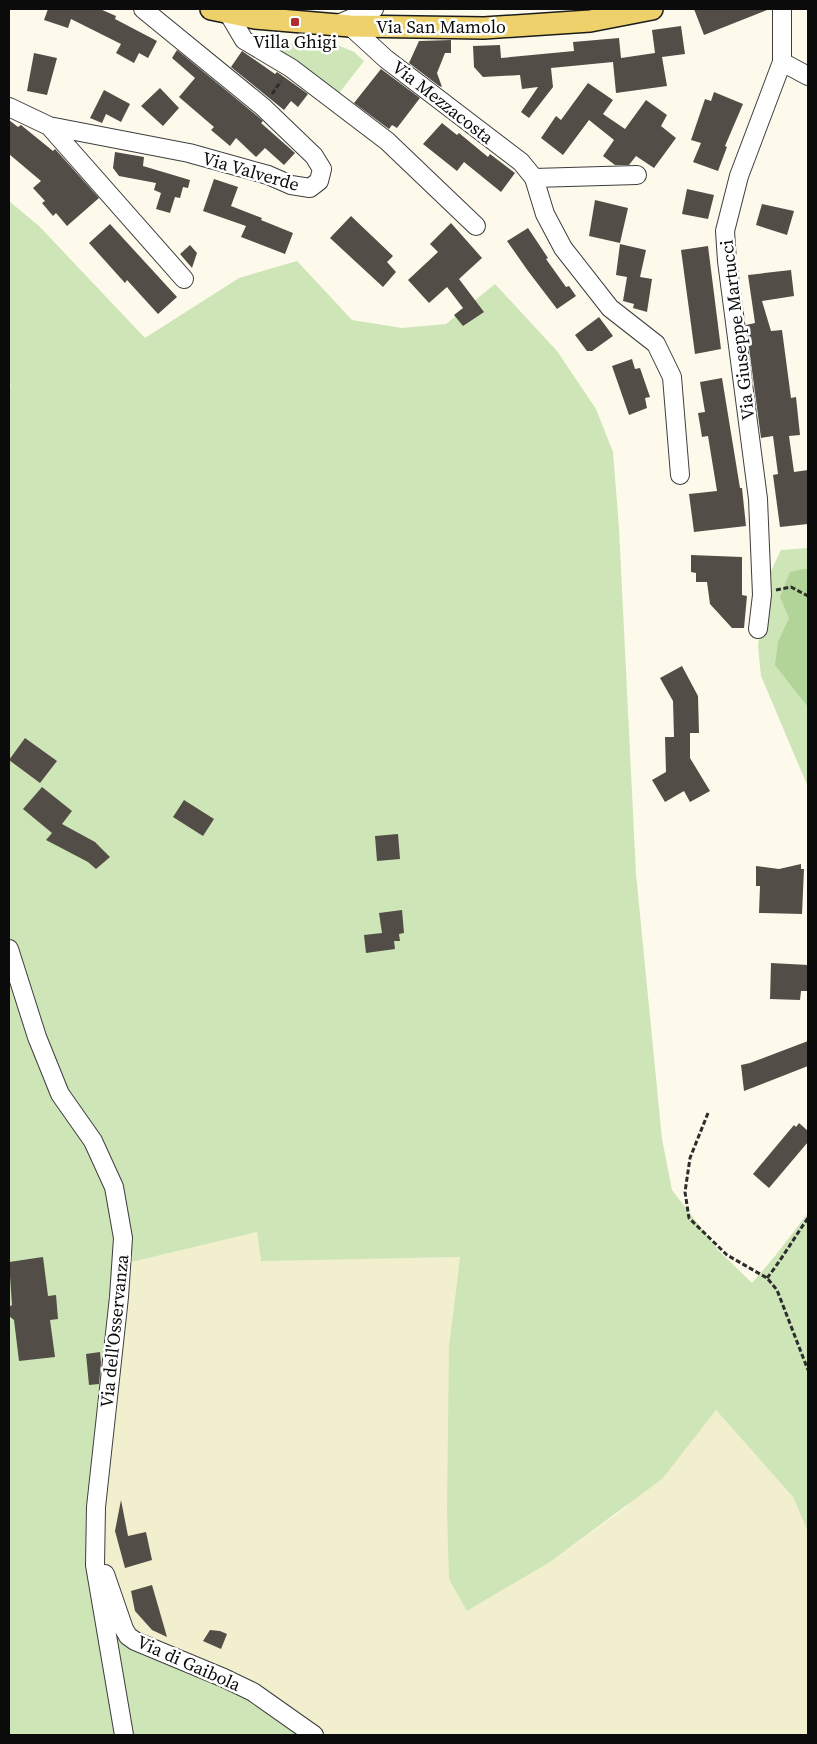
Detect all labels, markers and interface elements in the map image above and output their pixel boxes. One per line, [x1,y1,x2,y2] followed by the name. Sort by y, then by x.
[376,14,506,39] street label: Via San Mamolo
[289,16,301,28] marker: Villa Ghigi
[253,29,337,54] place label: Villa Ghigi
[387,54,500,150] street label: Via Mezzacosta
[200,145,302,197] street label: Via Valverde
[714,238,760,422] street label: Via Giuseppe Martucci
[94,1252,135,1409] street label: Via dell'Osservanza
[133,1629,246,1697] street label: Via di Gaibola

